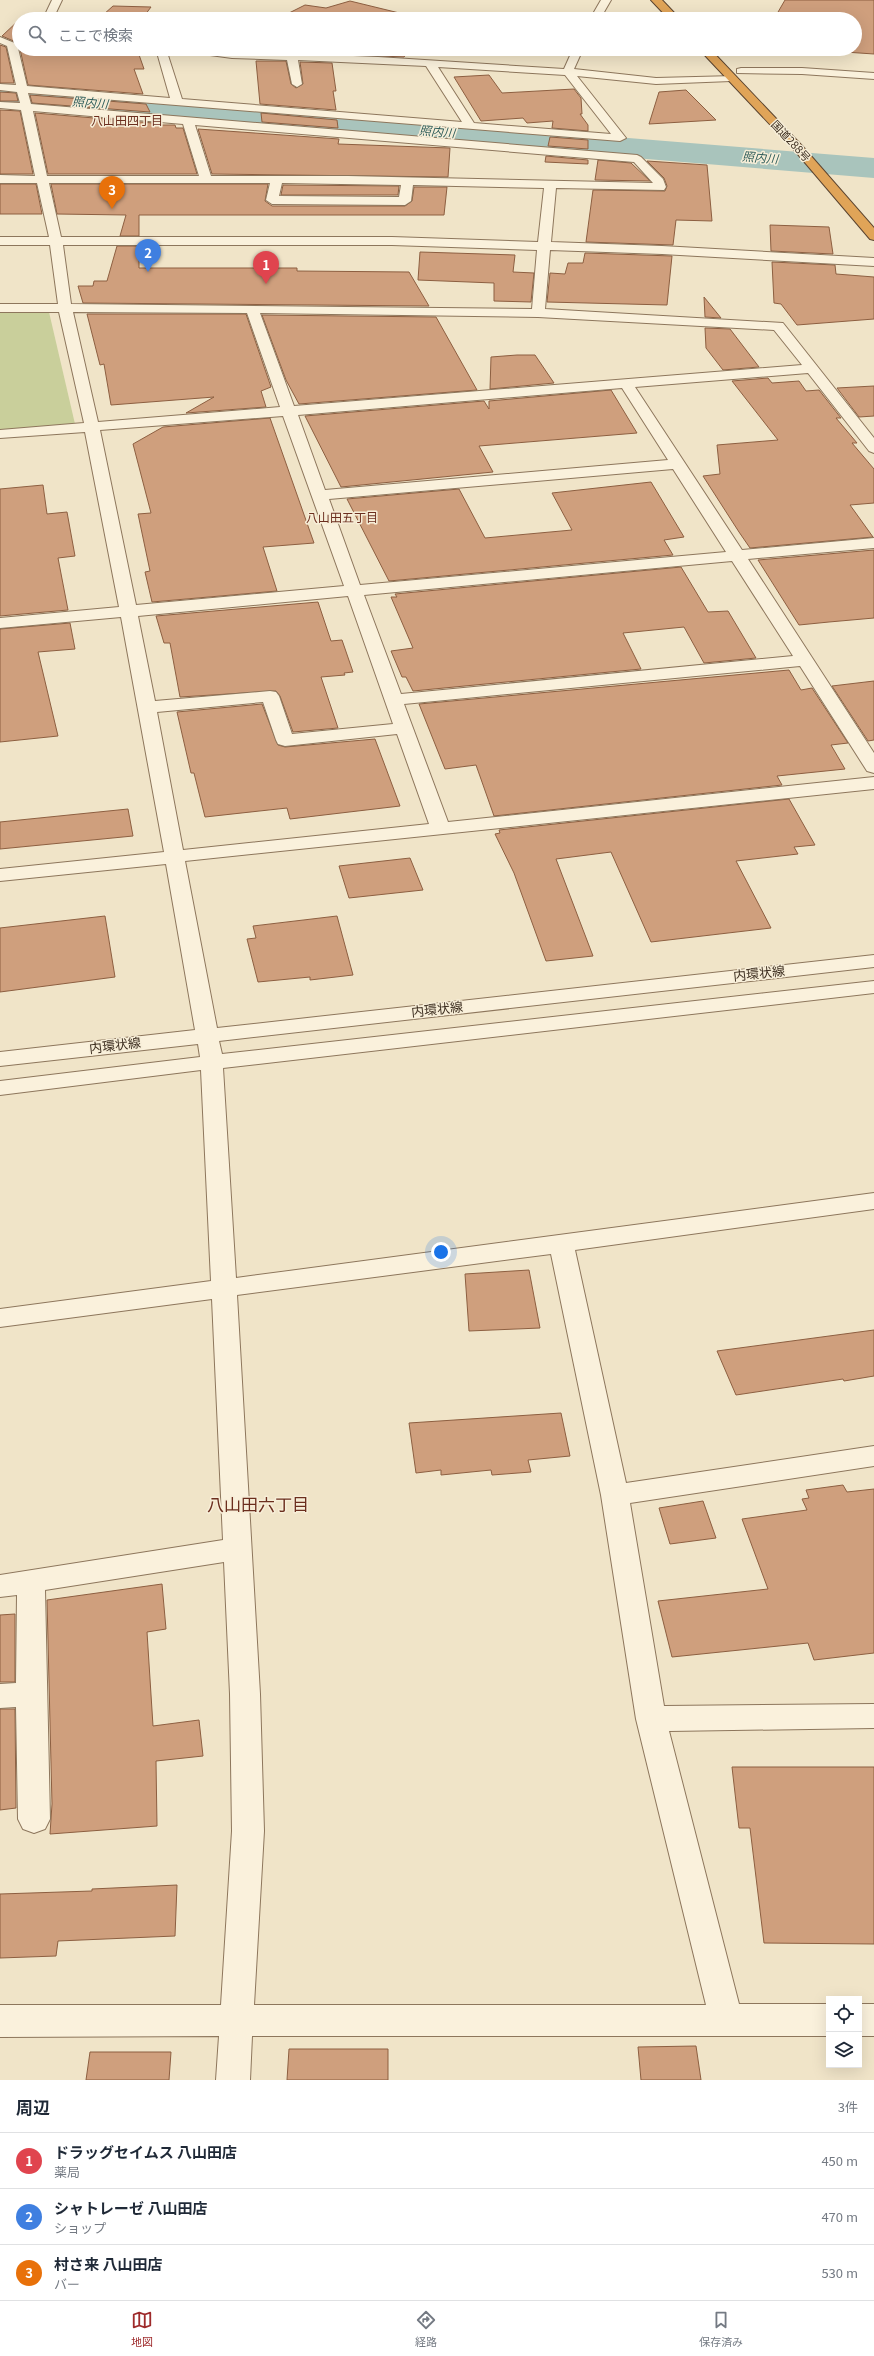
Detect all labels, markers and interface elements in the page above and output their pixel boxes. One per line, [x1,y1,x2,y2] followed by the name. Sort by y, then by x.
[12,12,862,56] search box
[26,23,48,45] icon: search
[58,24,133,45] text: ここで検索
[71,91,111,112] water label: 照内川
[91,111,163,128] district label: 八山田四丁目
[768,116,815,165] street label: 国道288号
[418,120,458,141] water label: 照内川
[741,146,781,167] water label: 照内川
[99,176,125,209] pin: 3
[135,239,161,272] pin: 2
[253,251,279,284] pin: 1
[306,508,378,525] district label: 八山田五丁目
[732,960,786,985] street label: 内環状線
[410,996,464,1021] street label: 内環状線
[88,1032,142,1057] street label: 内環状線
[431,1242,451,1262] your location
[207,1491,309,1516] district label: 八山田六丁目
[826,1996,862,2068] map controls
[826,1996,862,2032] button: locate
[826,2032,862,2068] button: layers
[16,2094,50,2119] text: 周辺
[838,2097,858,2116] text: 3件
[54,2141,237,2162] text: ドラッグセイムス 八山田店
[25,2151,33,2170] text: 1
[821,2151,858,2170] text: 450 m
[54,2162,80,2181] text: 薬局
[54,2197,207,2218] text: シャトレーゼ 八山田店
[25,2207,33,2226] text: 2
[821,2207,858,2226] text: 470 m
[54,2218,106,2237] text: ショップ
[54,2253,162,2274] text: 村さ来 八山田店
[25,2263,33,2282] text: 3
[821,2263,858,2282] text: 530 m
[54,2274,80,2293] text: バー
[131,2309,153,2349] tab: 地図
[415,2309,437,2349] tab: 経路
[699,2309,743,2349] tab: 保存済み

